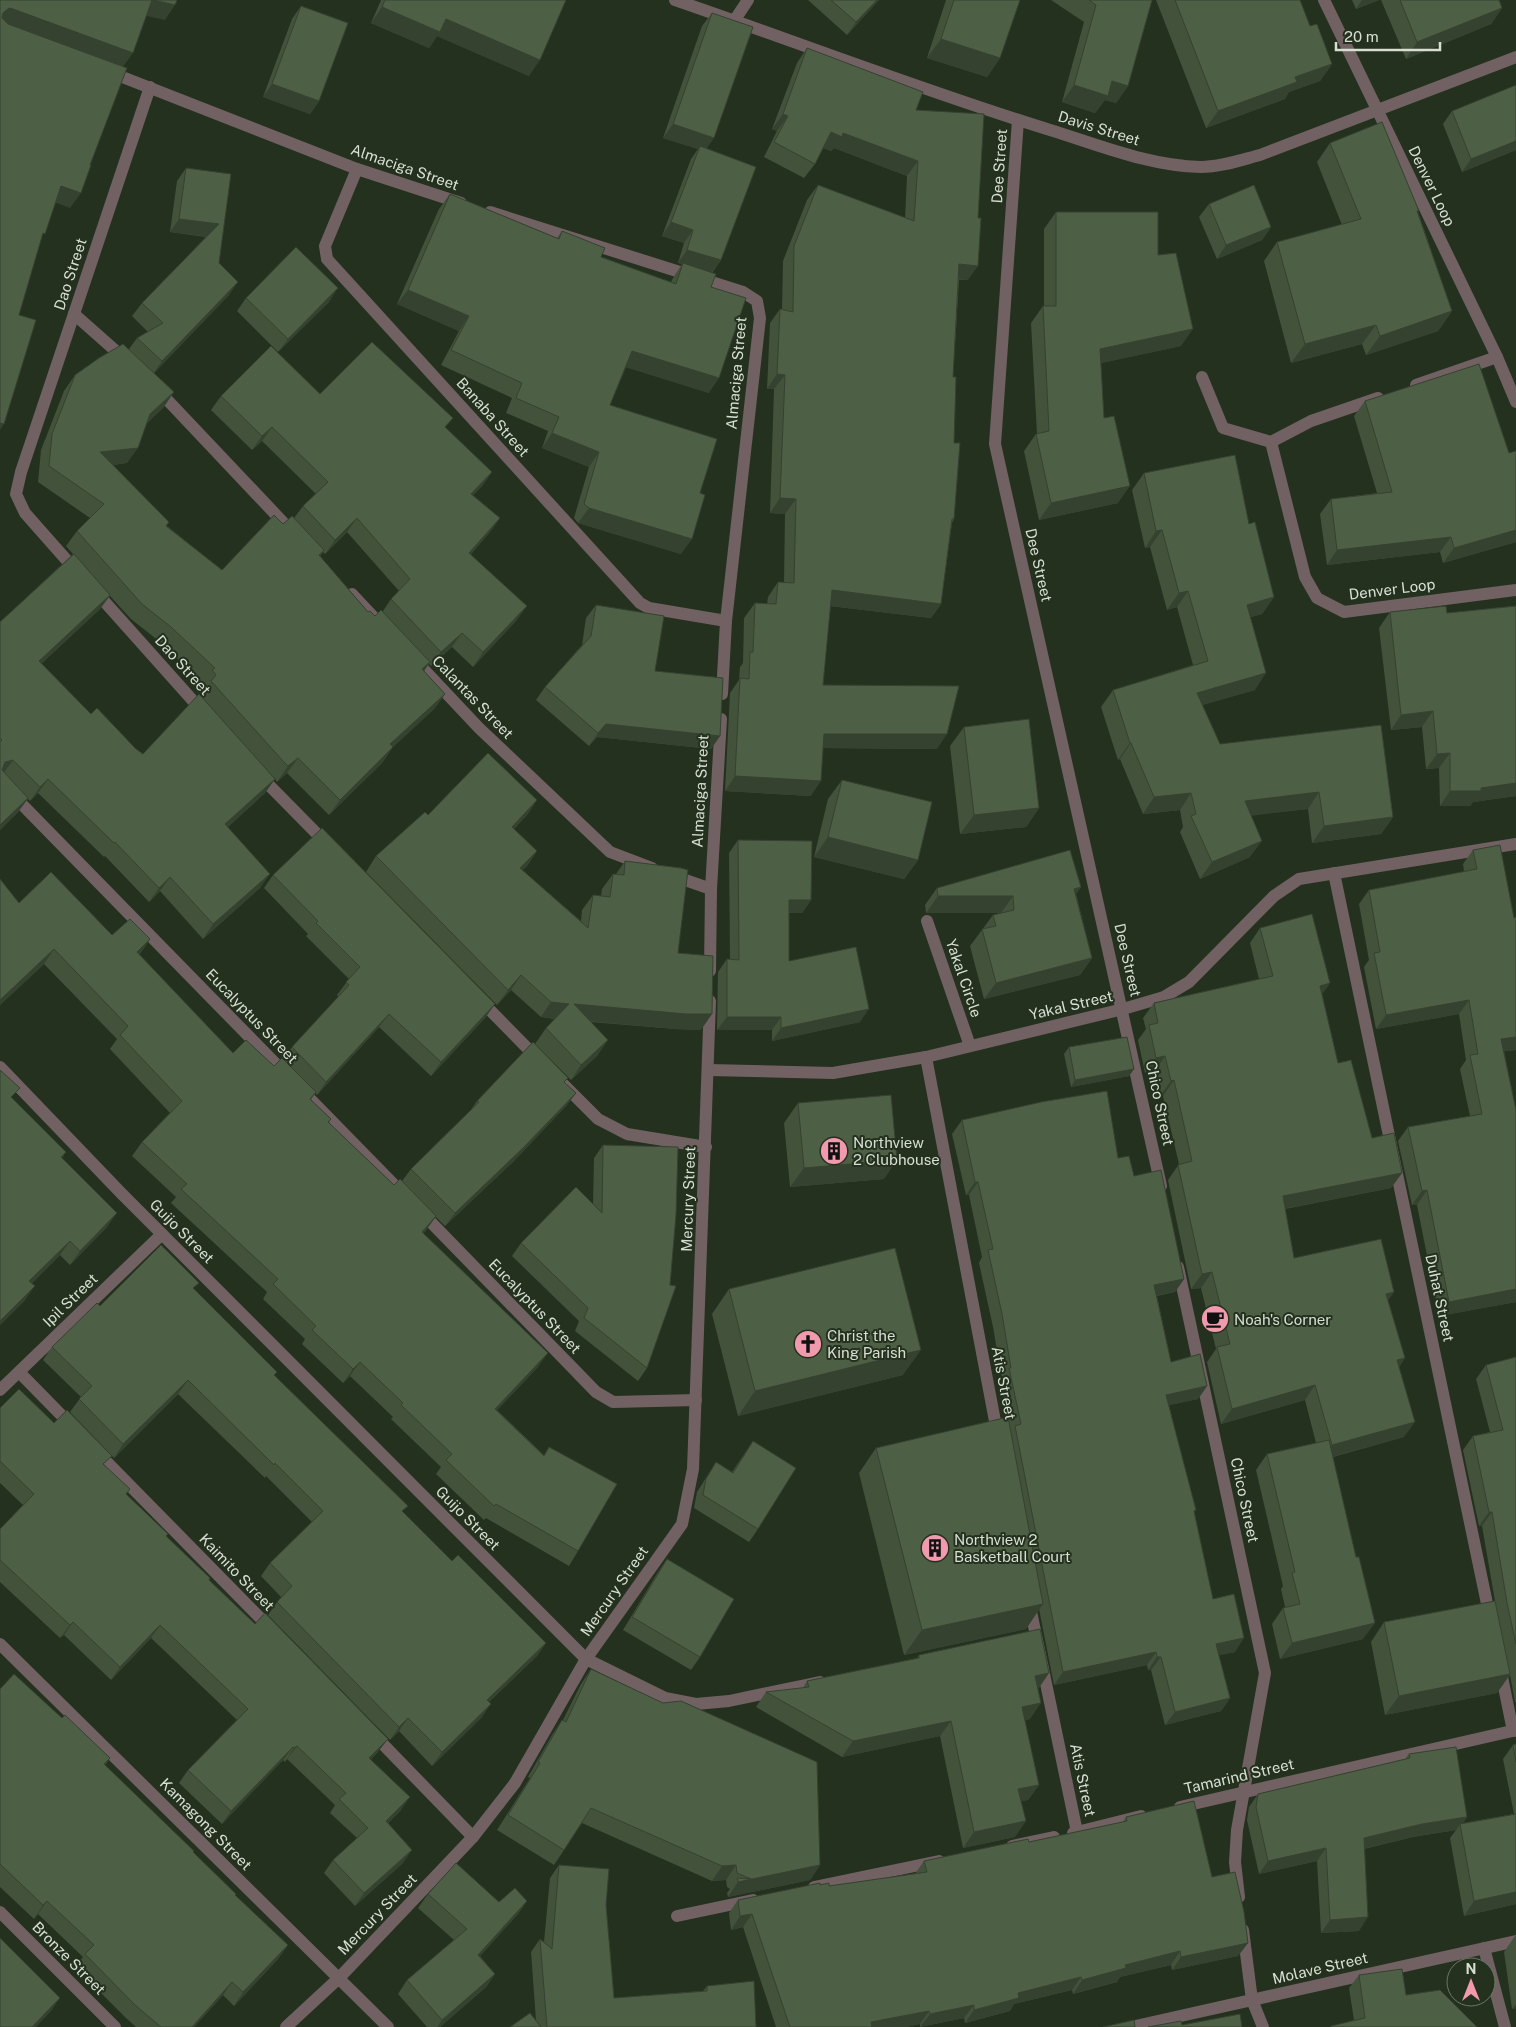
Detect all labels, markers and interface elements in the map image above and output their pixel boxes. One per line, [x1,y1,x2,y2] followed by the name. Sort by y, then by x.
[1336,20,1440,52] scale bar
[1344,28,1379,45] text: 20 m
[1056,107,1142,149] street label: Davis Street
[988,128,1010,204] street label: Dee Street
[349,141,461,193] street label: Almaciga Street
[1405,143,1459,229] street label: Denver Loop
[50,236,90,312] street label: Dao Street
[723,316,749,430] street label: Almaciga Street
[453,374,533,460] street label: Banaba Street
[1022,527,1056,603] street label: Dee Street
[1348,575,1436,603] street label: Denver Loop
[152,632,214,699] street label: Dao Street
[429,652,517,742] street label: Calantas Street
[689,734,711,848] street label: Almaciga Street
[1111,922,1145,998] street label: Dee Street
[943,937,985,1019] street label: Yakal Circle
[203,965,301,1067] street label: Eucalyptus Street
[1028,987,1114,1023] street label: Yakal Street
[1143,1059,1177,1147] street label: Chico Street
[853,1134,940,1168] place label: Northview 2 Clubhouse
[819,1136,849,1166] building icon: Northview 2 Clubhouse
[678,1146,698,1252] street label: Mercury Street
[147,1196,218,1267] street label: Guijo Street
[1422,1253,1458,1343] street label: Duhat Street
[486,1255,584,1357] street label: Eucalyptus Street
[39,1270,101,1330] street label: Ipil Street
[1200,1304,1230,1334] cafe icon: Noah's Corner
[1234,1311,1331,1328] place label: Noah's Corner
[827,1327,906,1361] place label: Christ the King Parish
[793,1329,823,1359] church icon: Christ the King Parish
[989,1345,1019,1421] street label: Atis Street
[1228,1456,1262,1544] street label: Chico Street
[433,1483,504,1554] street label: Guijo Street
[196,1530,278,1614] street label: Kaimito Street
[954,1531,1071,1565] place label: Northview 2 Basketball Court
[920,1533,950,1563] building icon: Northview 2 Basketball Court
[577,1543,651,1639] street label: Mercury Street
[1067,1742,1099,1818] street label: Atis Street
[1182,1755,1296,1797] street label: Tamarind Street
[157,1775,255,1873] street label: Kamagong Street
[334,1870,420,1958] street label: Mercury Street
[29,1918,109,1998] street label: Bronze Street
[1271,1949,1370,1987] street label: Molave Street
[1446,1957,1496,2007] north arrow
[1466,1961,1476,1977] text: N

